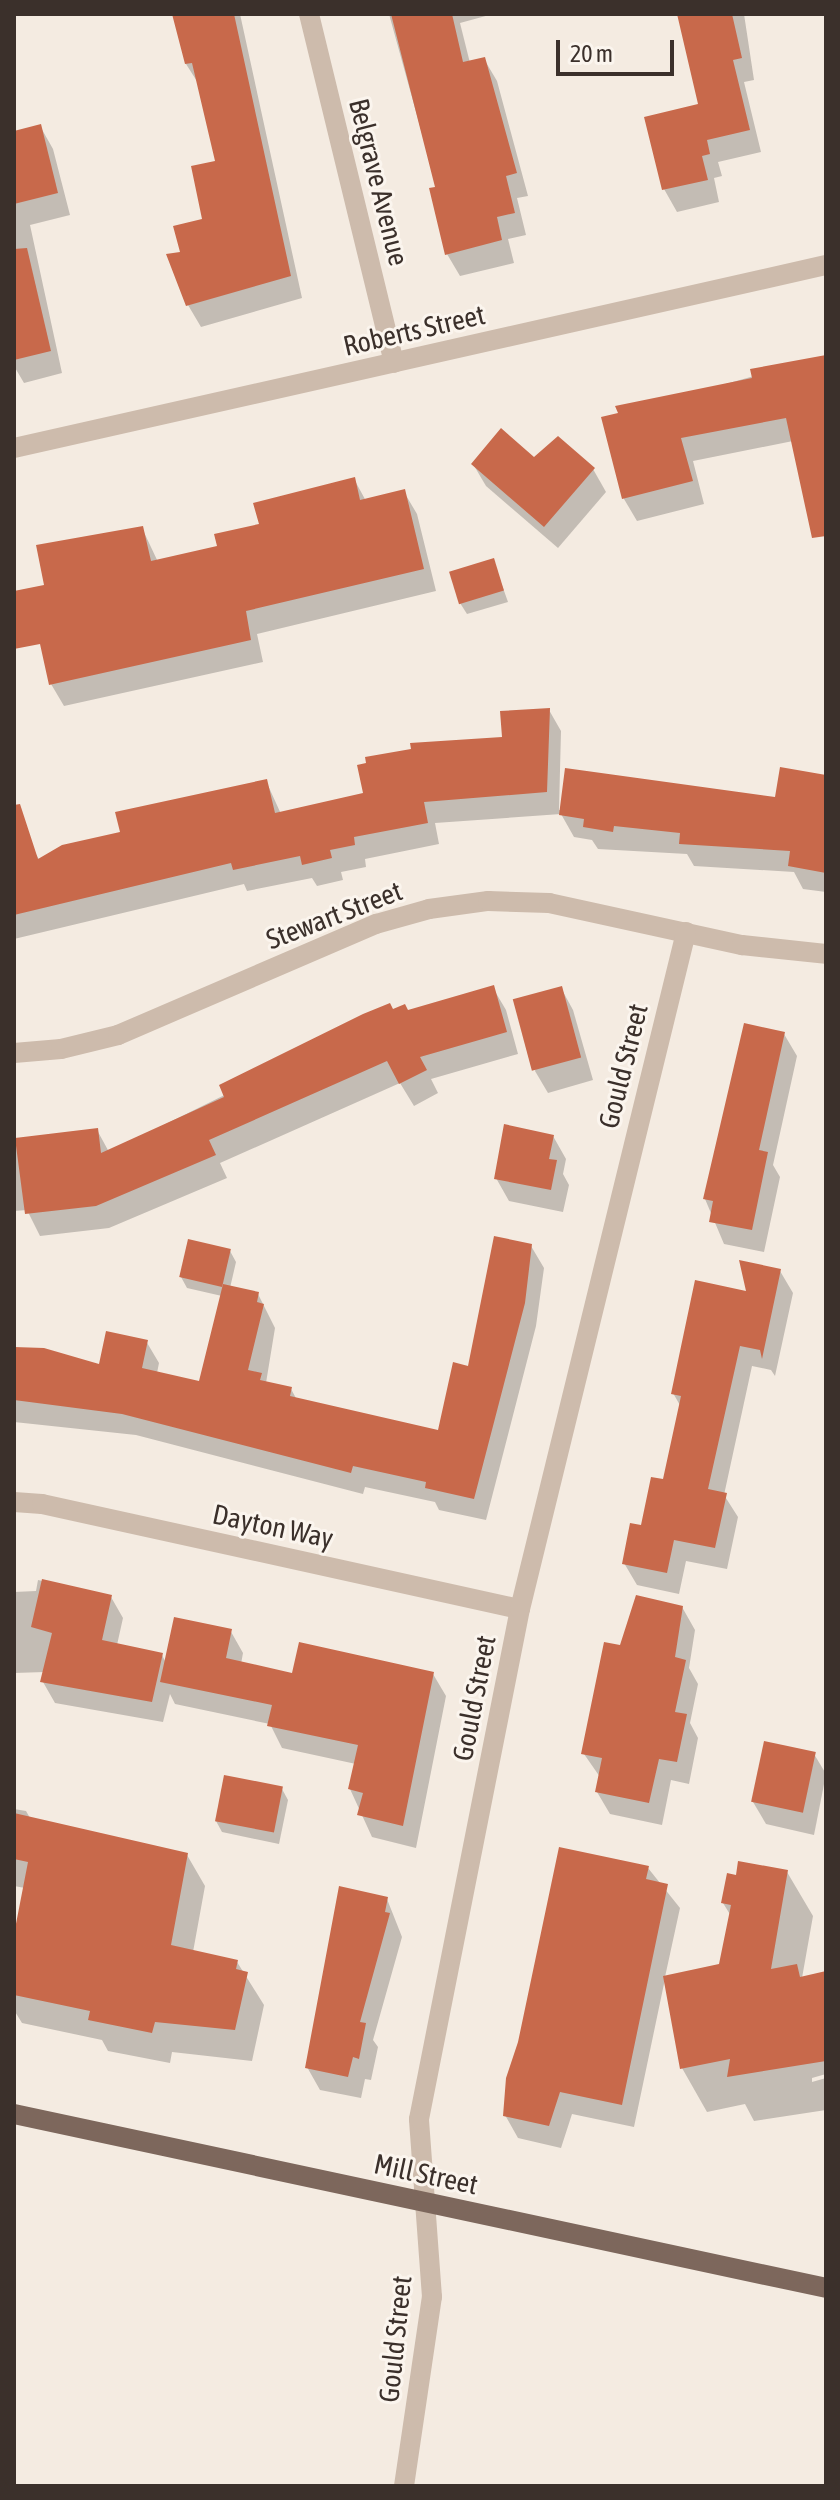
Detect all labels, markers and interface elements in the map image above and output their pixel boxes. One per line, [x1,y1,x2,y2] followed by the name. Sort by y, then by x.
[560,24,678,74] scale bar
[570,40,613,67] text: 20 m
[342,95,416,269] street label: Belgrave Avenue
[340,297,488,363] street label: Roberts Street
[261,874,407,956] street label: Stewart Street
[591,1000,655,1132] street label: Gould Street
[210,1497,336,1555] street label: Dayton Way
[445,1632,503,1764] street label: Gould Street
[371,2147,481,2201] street label: Mill Street
[372,2274,418,2404] street label: Gould Street

